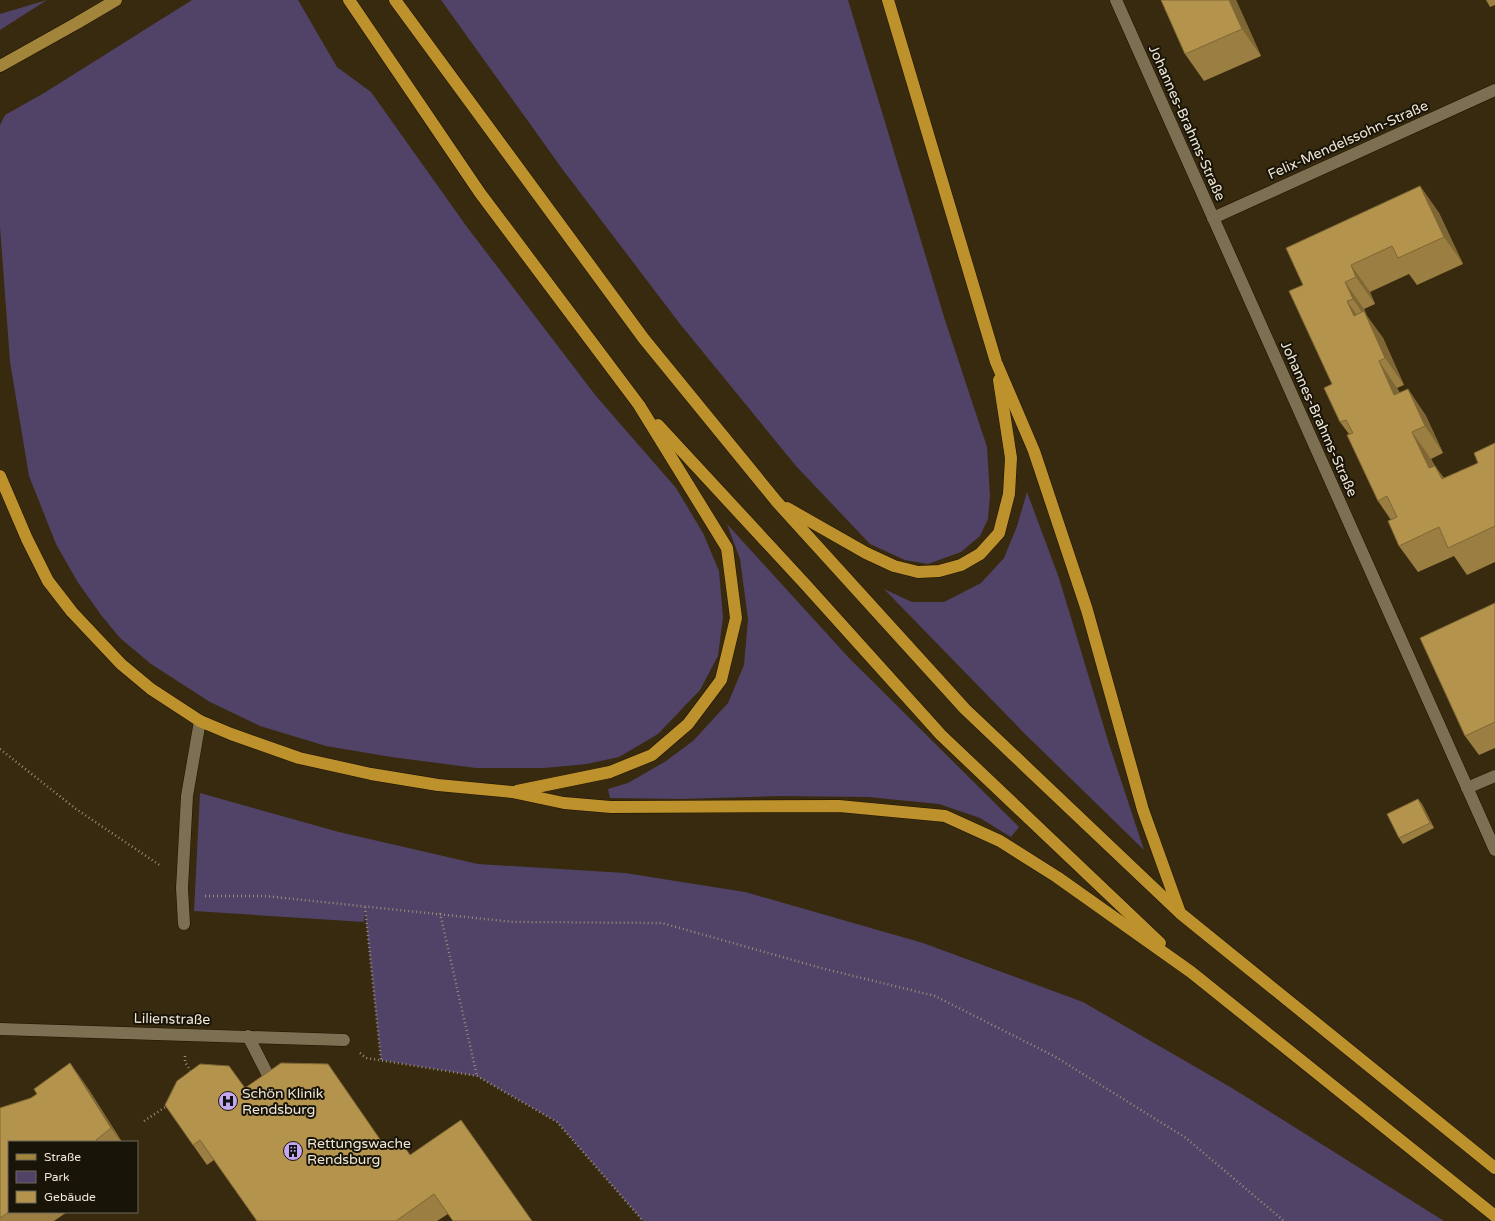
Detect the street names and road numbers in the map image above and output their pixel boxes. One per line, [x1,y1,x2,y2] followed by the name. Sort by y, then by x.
[1145,43,1229,204] street label: Johannes-Brahms-Straße
[1265,97,1431,183] street label: Felix-Mendelssohn-Straße
[1277,339,1361,500] street label: Johannes-Brahms-Straße
[134,1010,211,1028] street label: Lilienstraße

